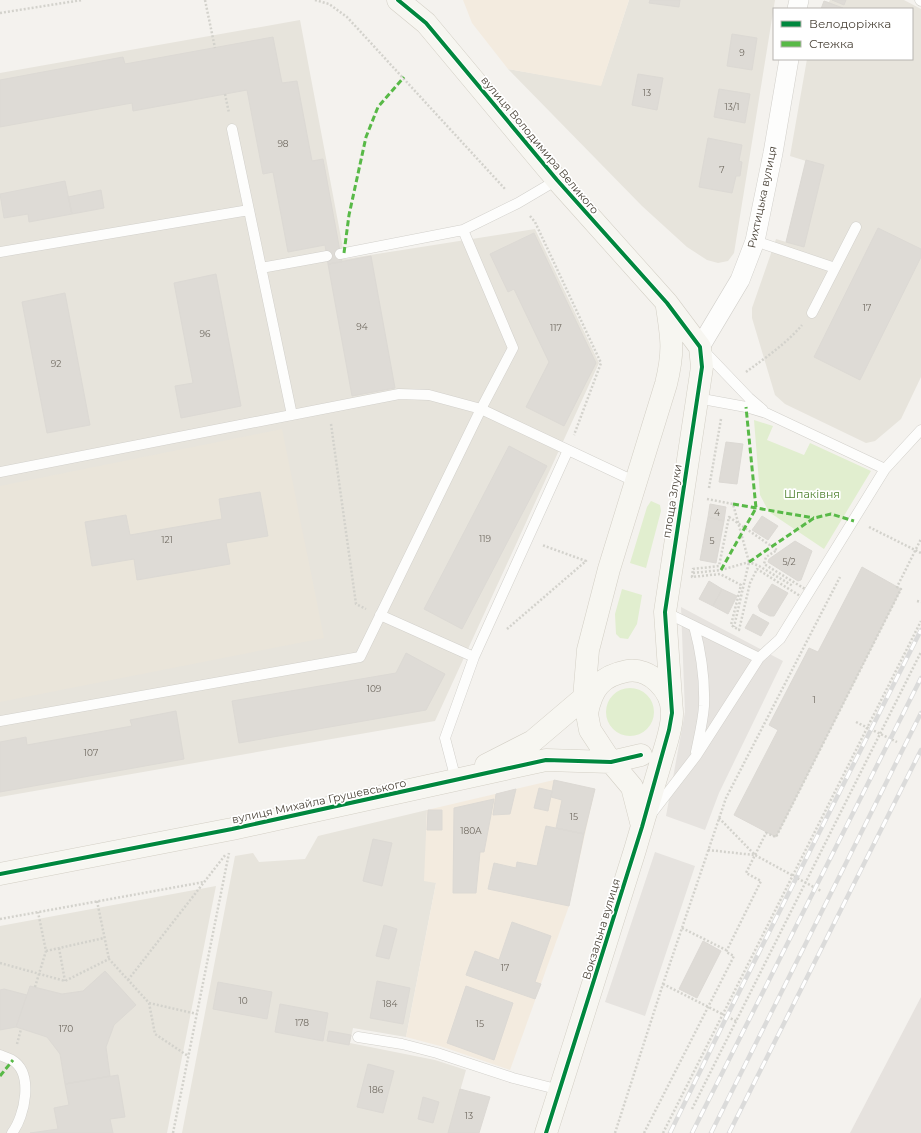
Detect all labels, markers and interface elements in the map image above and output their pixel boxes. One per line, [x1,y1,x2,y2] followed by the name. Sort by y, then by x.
[773,8,913,60] legend
[809,16,891,31] text: Велодоріжка
[809,36,854,51] text: Стежка
[739,47,745,58] house number: 9
[478,73,602,217] street label: вулиця Володимира Великого
[643,87,651,98] house number: 13
[725,101,739,112] house number: 13/1
[277,138,289,149] house number: 98
[744,145,780,249] street label: Рихтицька вулиця
[719,164,725,175] house number: 7
[863,302,871,313] house number: 17
[356,321,368,332] house number: 94
[550,322,562,333] house number: 117
[200,328,211,339] house number: 96
[51,358,61,369] house number: 92
[659,463,685,539] street label: площа Злуки
[784,487,840,501] park label: Шпаківня
[714,507,720,518] house number: 4
[479,533,492,544] house number: 119
[161,534,173,545] house number: 121
[709,535,715,546] house number: 5
[782,556,796,567] house number: 5/2
[367,683,382,694] house number: 109
[812,694,816,705] house number: 1
[84,747,98,758] house number: 107
[231,776,407,826] street label: вулиця Михайла Грушевського
[570,811,578,822] house number: 15
[460,825,482,836] house number: 180А
[579,877,623,981] street label: Вокзальна вулиця
[501,962,509,973] house number: 17
[238,995,248,1006] house number: 10
[383,998,398,1009] house number: 184
[295,1017,309,1028] house number: 178
[476,1018,484,1029] house number: 15
[59,1023,73,1034] house number: 170
[369,1084,384,1095] house number: 186
[465,1110,473,1121] house number: 13

